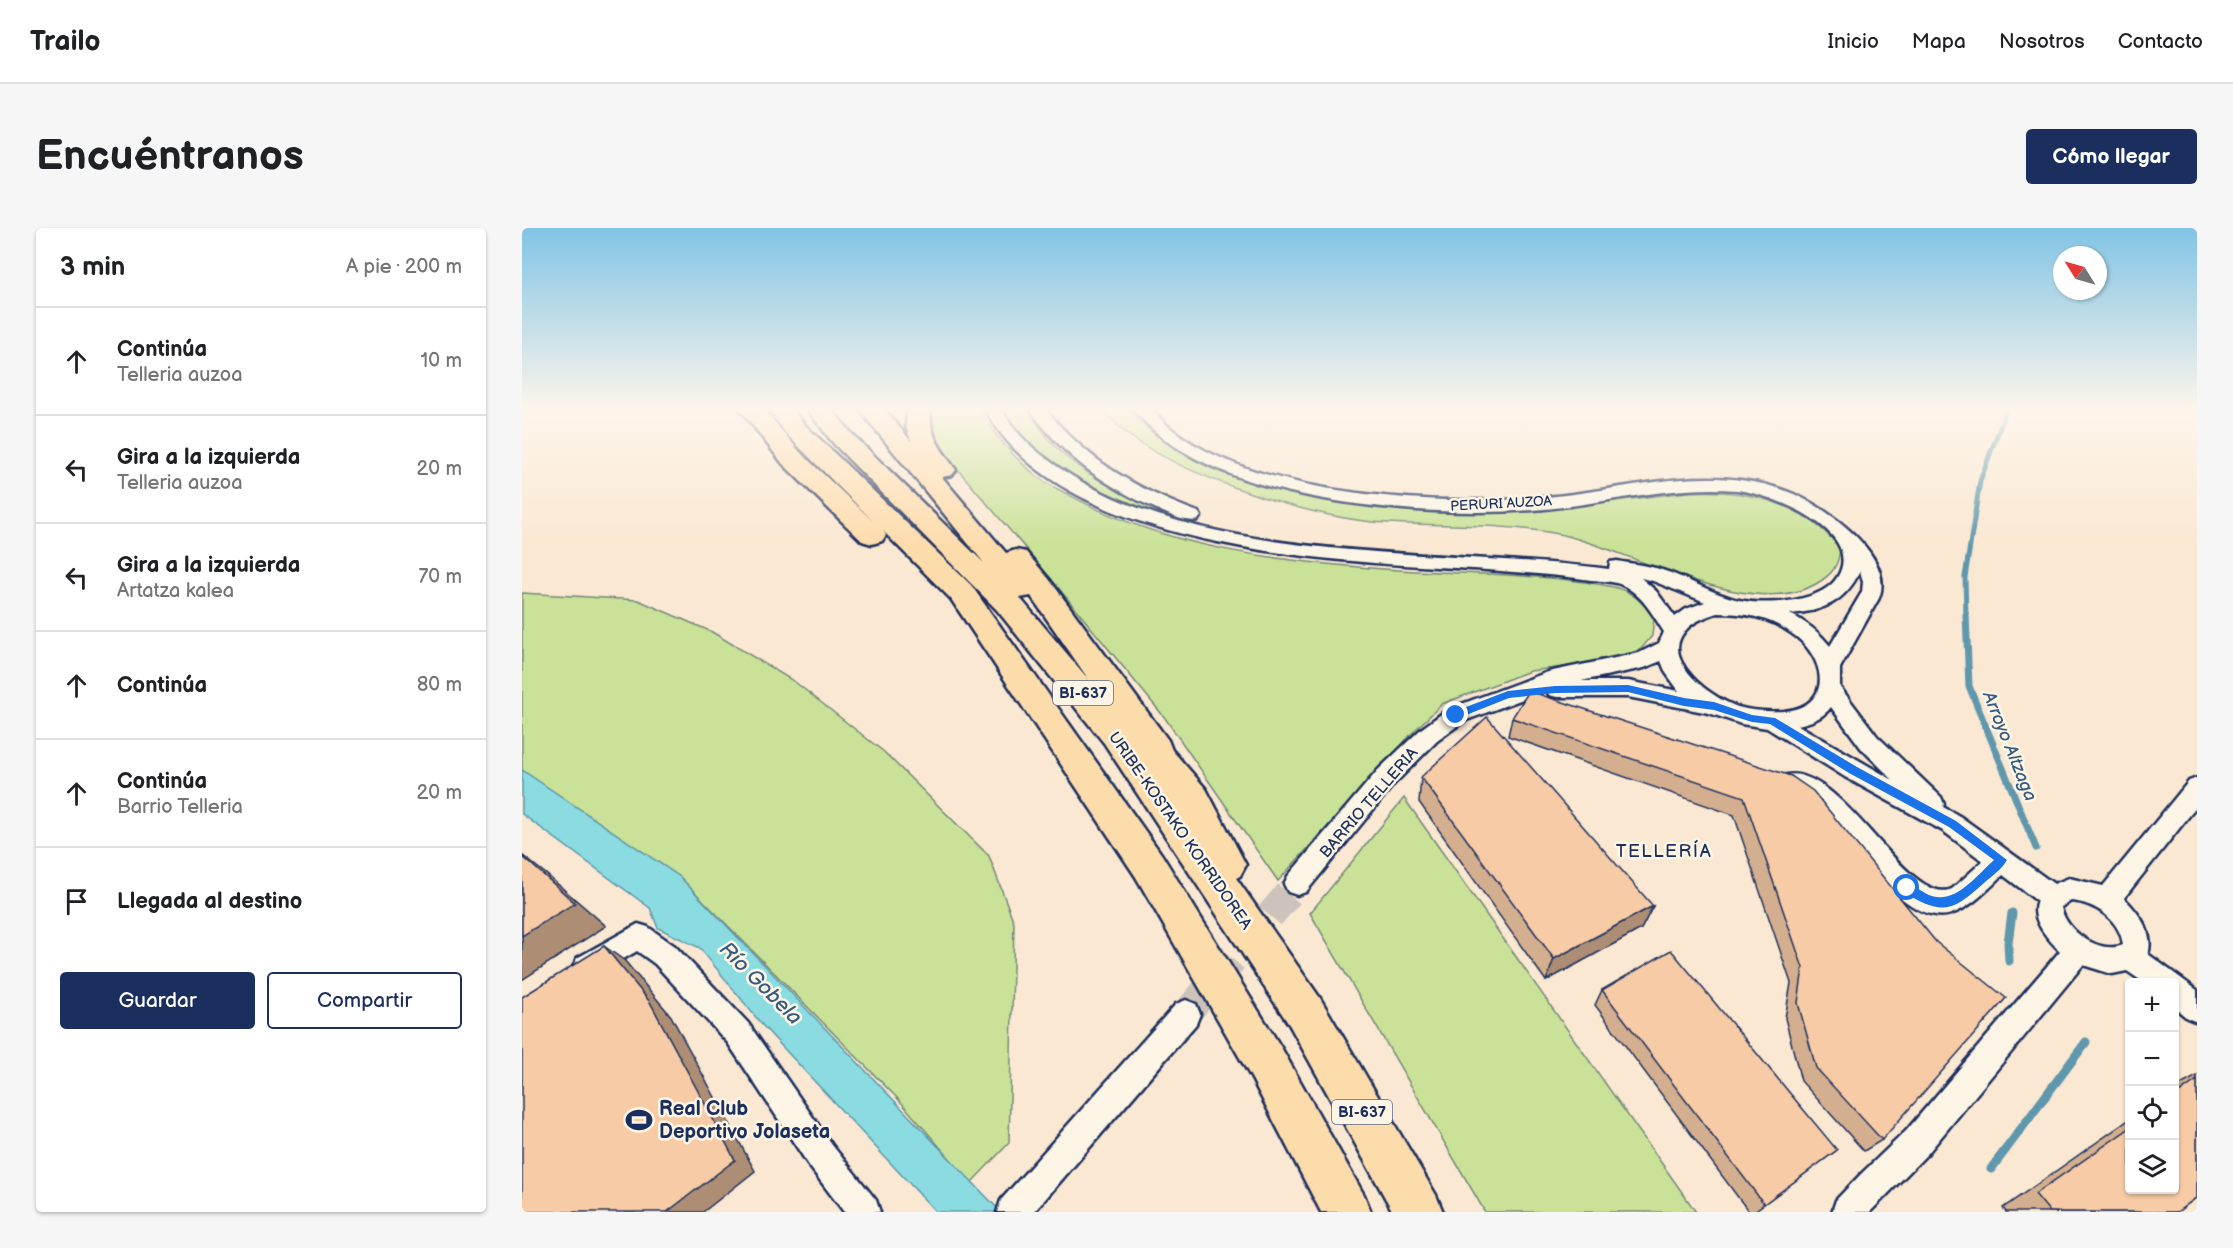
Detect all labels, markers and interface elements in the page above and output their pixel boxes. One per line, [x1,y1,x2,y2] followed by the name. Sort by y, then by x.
[30,25,101,58] text: Trailo
[1828,29,1879,54] text: Inicio
[1912,29,1966,54] text: Mapa
[1999,29,2085,54] text: Nosotros
[2118,29,2203,54] text: Contacto
[2026,129,2197,184] button: Cómo llegar
[36,131,304,182] text: Encuéntranos
[2053,246,2107,300] north arrow
[60,252,125,283] text: 3 min
[346,255,462,279] text: A pie · 200 m
[117,336,207,363] text: Continúa
[60,345,93,378] icon: ahead
[421,349,462,373] text: 10 m
[117,363,243,387] text: Telleria auzoa
[117,444,301,471] text: Gira a la izquierda
[60,453,93,486] icon: left
[417,457,462,481] text: 20 m
[117,471,243,495] text: Telleria auzoa
[1450,492,1553,515] street label: PERURI AUZOA
[117,552,301,579] text: Gira a la izquierda
[60,561,93,594] icon: left
[418,565,462,589] text: 70 m
[117,579,234,603] text: Artatza kalea
[60,669,93,702] icon: ahead
[117,672,207,699] text: Continúa
[417,673,462,697] text: 80 m
[1053,681,1113,705] road number: BI-637
[1978,687,2041,804] water label: Arroyo Altzaga
[1442,701,1468,727] route end
[1104,728,1256,934] street label: URIBE-KOSTAKO KORRIDOREA
[1316,744,1422,862] street label: BARRIO TELLERIA
[117,768,207,795] text: Continúa
[60,777,93,810] icon: ahead
[417,781,462,805] text: 20 m
[117,795,243,819] text: Barrio Telleria
[1616,839,1712,862] district label: TELLERÍA
[1893,874,1919,900] route start
[60,885,93,918] icon: arrive
[117,888,302,915] text: Llegada al destino
[714,937,807,1030] water label: Río Gobela
[60,972,255,1029] button: Guardar
[267,972,462,1029] button: Compartir
[2125,978,2179,1194] map controls
[2125,978,2179,1032] button: +
[2125,1032,2179,1086] button: −
[2125,1086,2179,1140] button: locate
[659,1097,830,1144] place label: Real Club Deportivo Jolaseta
[1332,1100,1392,1124] road number: BI-637
[624,1105,654,1135] sports icon: Real Club Deportivo Jolaseta
[2125,1140,2179,1194] button: layers

